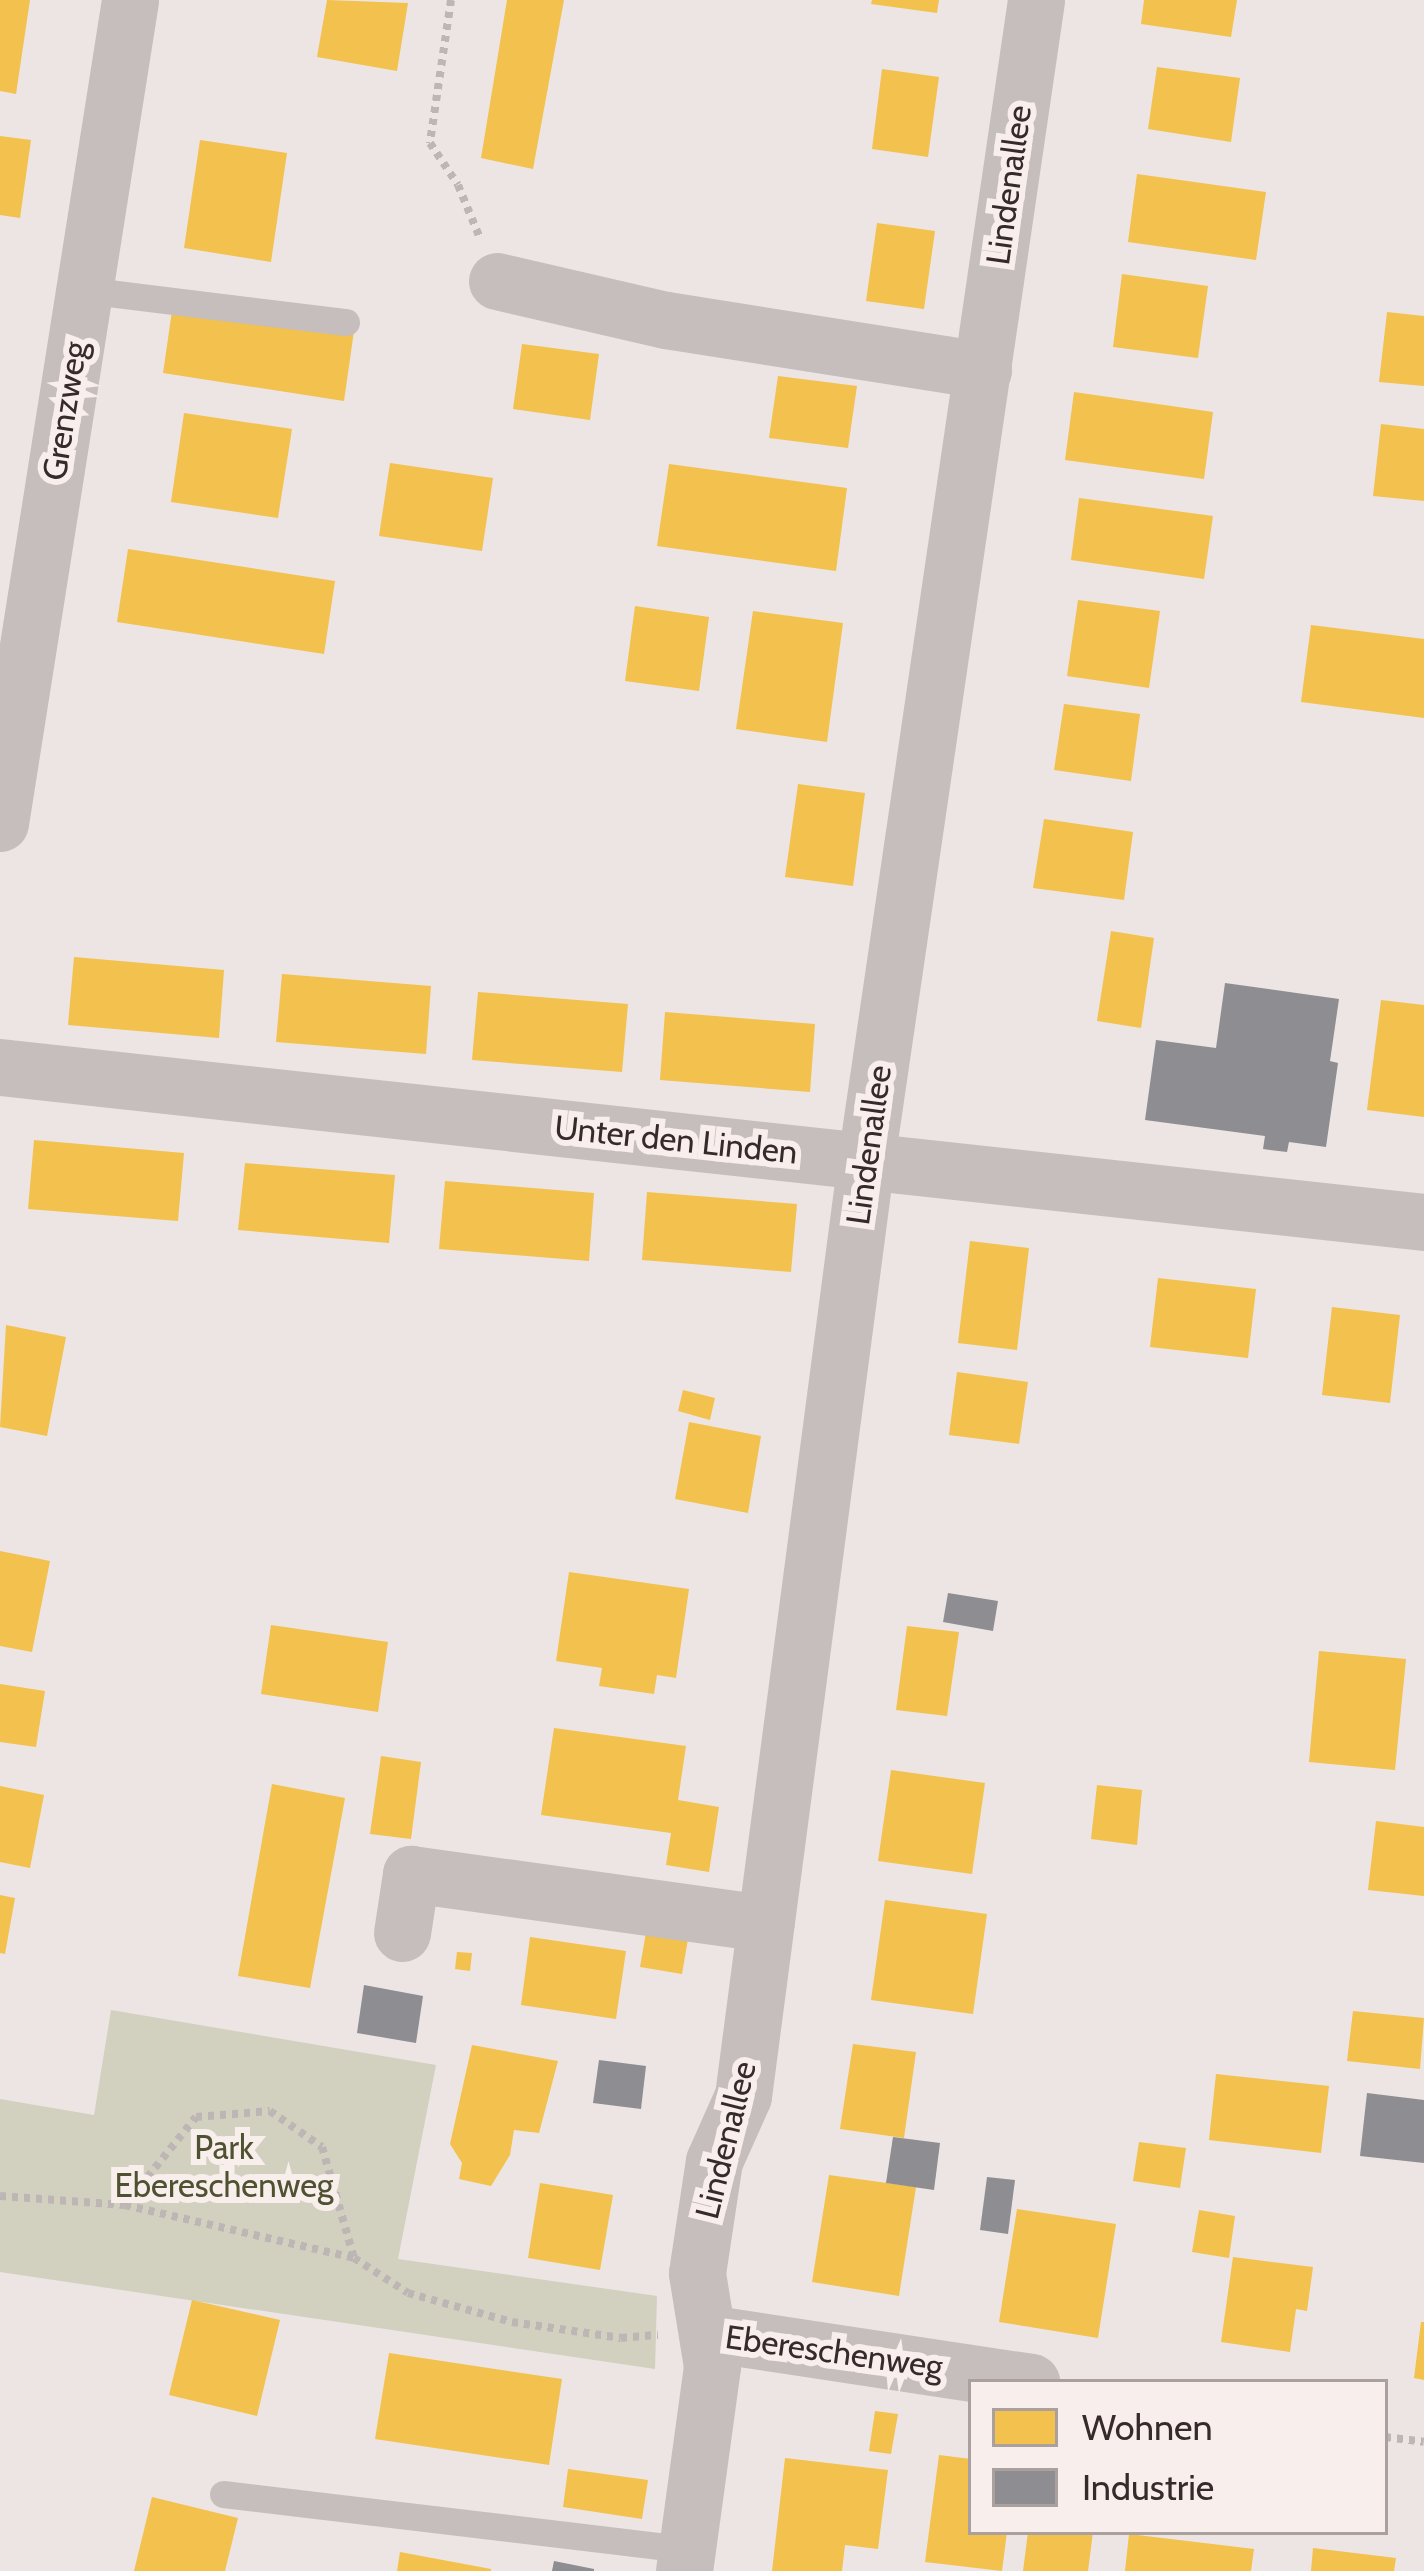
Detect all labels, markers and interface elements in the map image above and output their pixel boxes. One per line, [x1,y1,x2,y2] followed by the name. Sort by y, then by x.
[978,103,1040,267] street label: Lindenallee
[34,339,96,483] street label: Grenzweg
[838,1063,900,1227] street label: Lindenallee
[553,1108,799,1172] street label: Unter den Linden
[687,2057,765,2223] street label: Lindenallee
[114,2128,334,2206] park label: Park Ebereschenweg
[723,2317,945,2387] street label: Ebereschenweg
[968,2379,1388,2535] legend
[1082,2405,1213,2449] text: Wohnen
[1082,2465,1214,2509] text: Industrie

